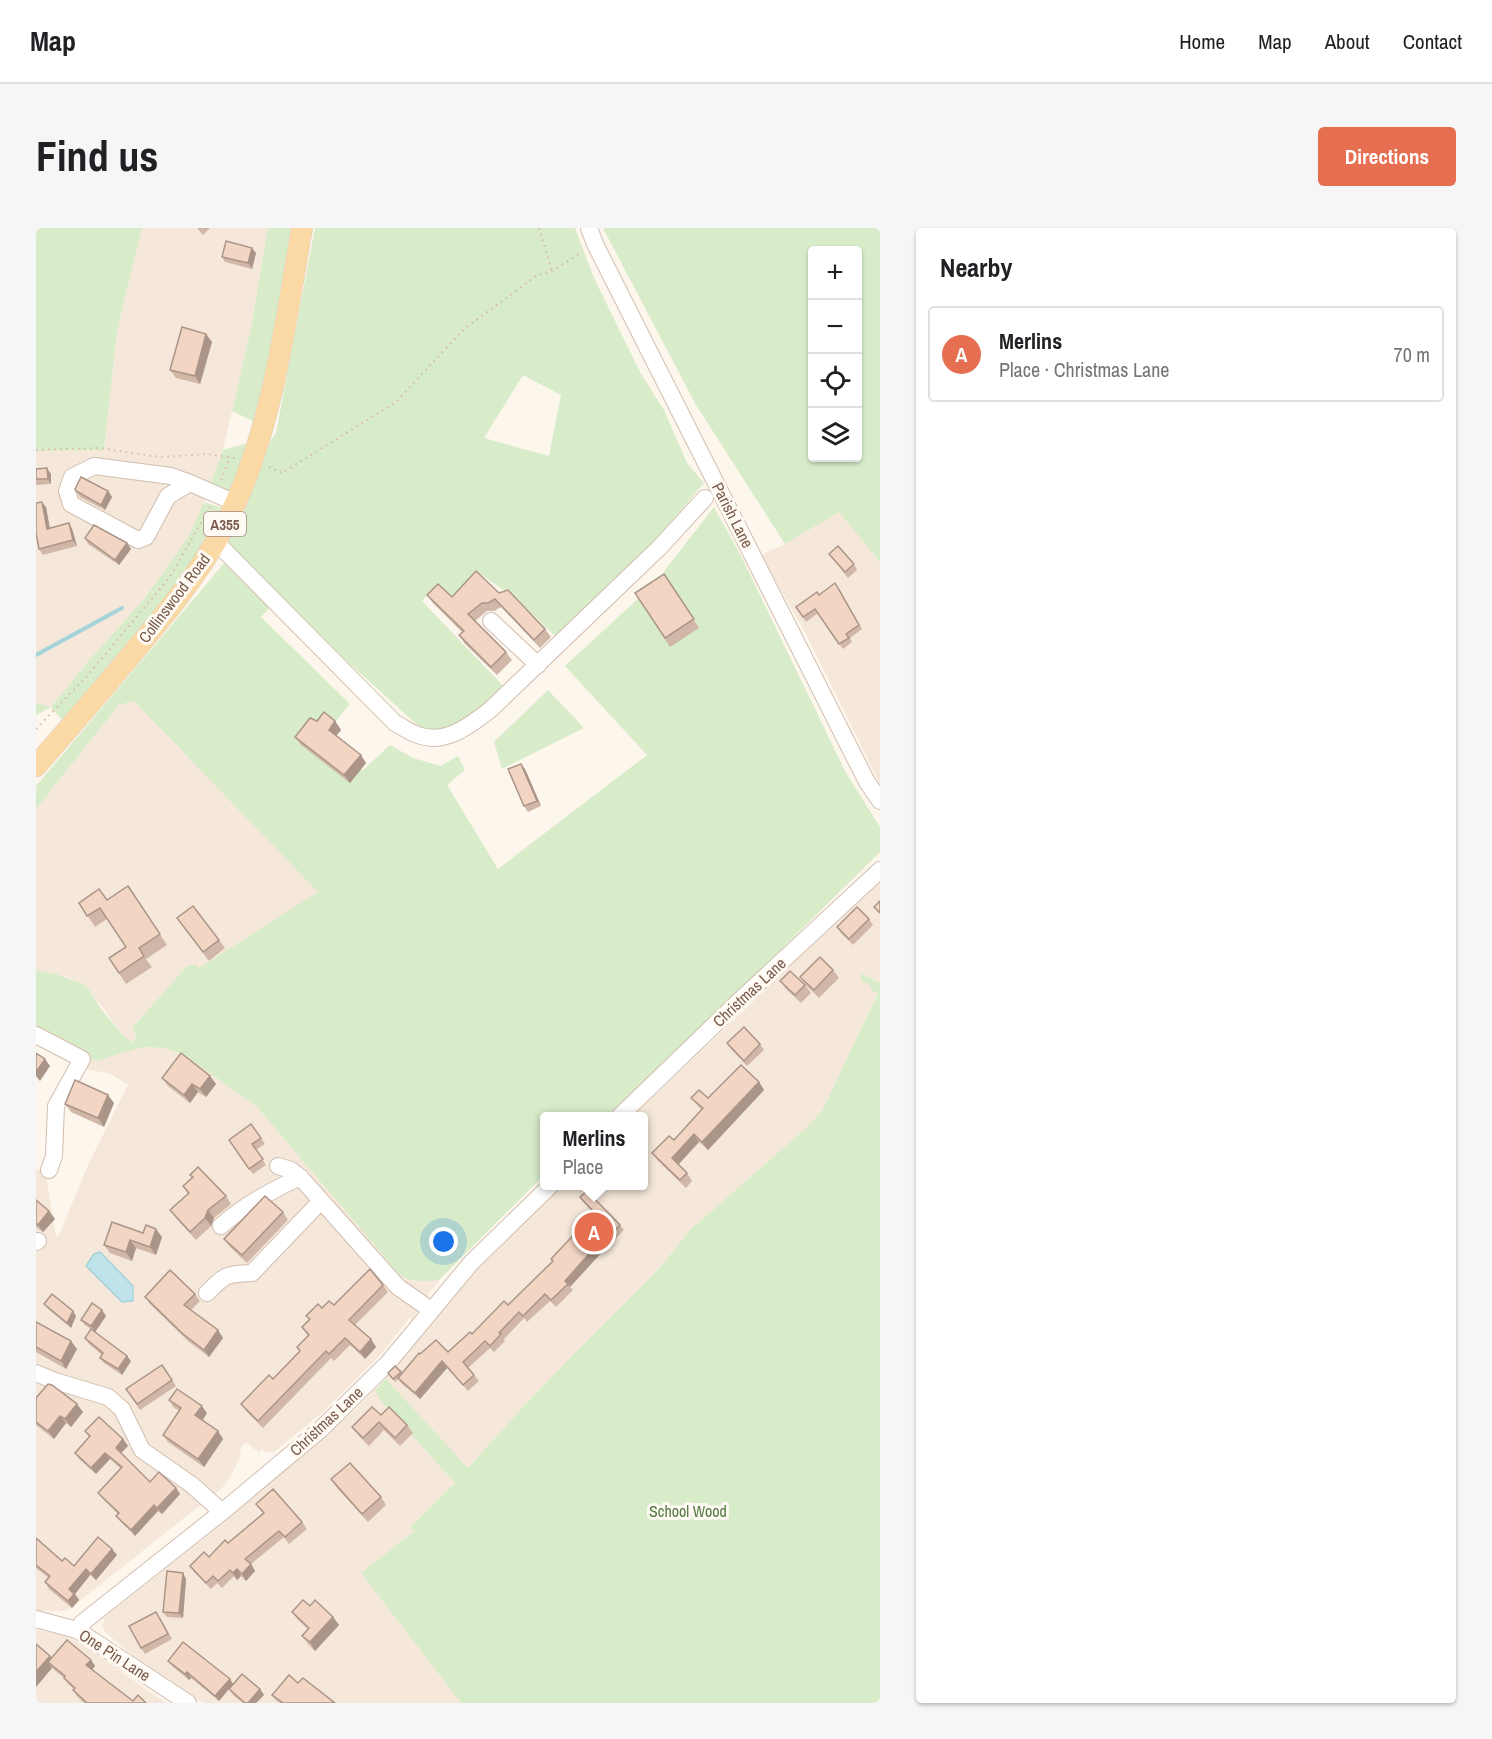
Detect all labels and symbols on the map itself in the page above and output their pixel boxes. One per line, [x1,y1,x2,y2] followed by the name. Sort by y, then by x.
[707,478,759,552] street label: Parish Lane
[204,512,246,536] road number: A355
[133,549,215,647] street label: Collinswood Road
[708,952,790,1032] street label: Christmas Lane
[574,1210,614,1254] pin: A
[429,1227,458,1256] your location
[285,1381,367,1461] street label: Christmas Lane
[649,1500,727,1522] park label: School Wood
[75,1624,155,1686] street label: One Pin Lane

